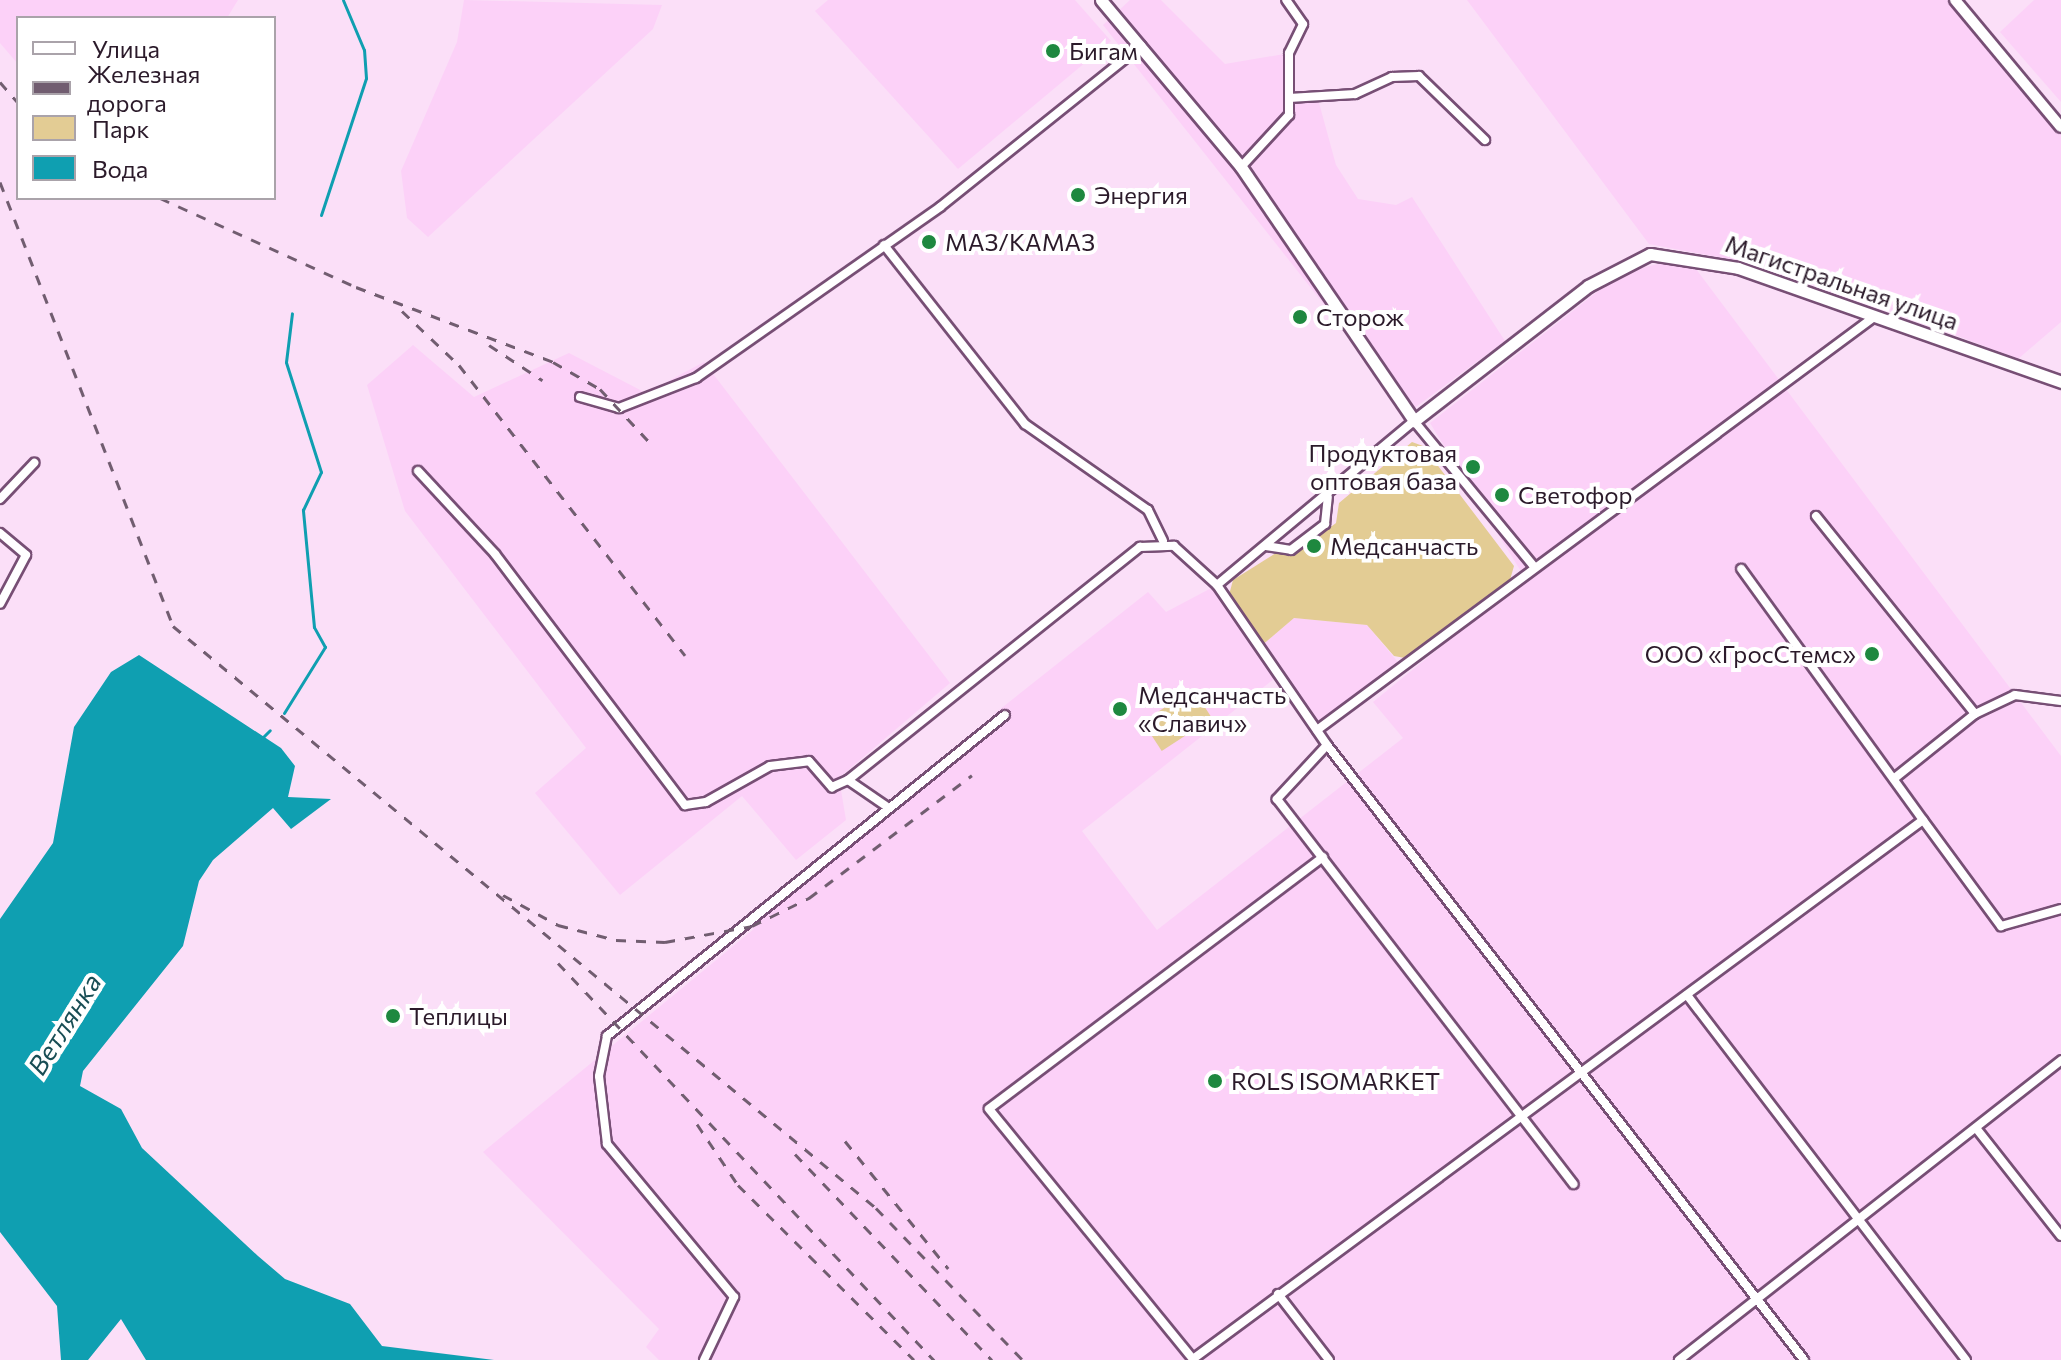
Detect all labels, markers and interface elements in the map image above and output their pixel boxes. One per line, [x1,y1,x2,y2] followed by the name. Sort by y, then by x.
[16,16,276,200] legend
[92,34,160,63] text: Улица
[1069,37,1138,65] place label: Бигам
[1044,42,1062,60] marker: Бигам
[87,59,200,117] text: Железная дорога
[92,114,149,143] text: Парк
[92,154,148,183] text: Вода
[1094,181,1188,209] place label: Энергия
[1069,186,1087,204] marker: Энергия
[945,228,1095,256] place label: МАЗ/КАМАЗ
[1722,229,1962,335] street label: Магистральная улица
[920,233,938,251] marker: МАЗ/КАМАЗ
[1316,303,1404,331] place label: Сторож
[1291,308,1309,326] marker: Сторож
[1308,439,1457,495] place label: Продуктовая оптовая база
[1464,458,1482,476] marker: Продуктовая оптовая база
[1518,481,1633,509] place label: Светофор
[1493,486,1511,504] marker: Светофор
[1330,532,1478,560] place label: Медсанчасть
[1305,537,1323,555] marker: Медсанчасть
[1645,640,1856,668] place label: ООО «ГросСтемс»
[1863,645,1881,663] marker: ООО «ГросСтемс»
[1138,681,1286,737] place label: Медсанчасть «Славич»
[1109,698,1131,720] marker: Медсанчасть «Славич»
[21,968,107,1080] water label: Ветлянка
[409,1002,508,1030] place label: Теплицы
[384,1007,402,1025] marker: Теплицы
[1231,1067,1440,1095] place label: ROLS ISOMARKET
[1206,1072,1224,1090] marker: ROLS ISOMARKET

